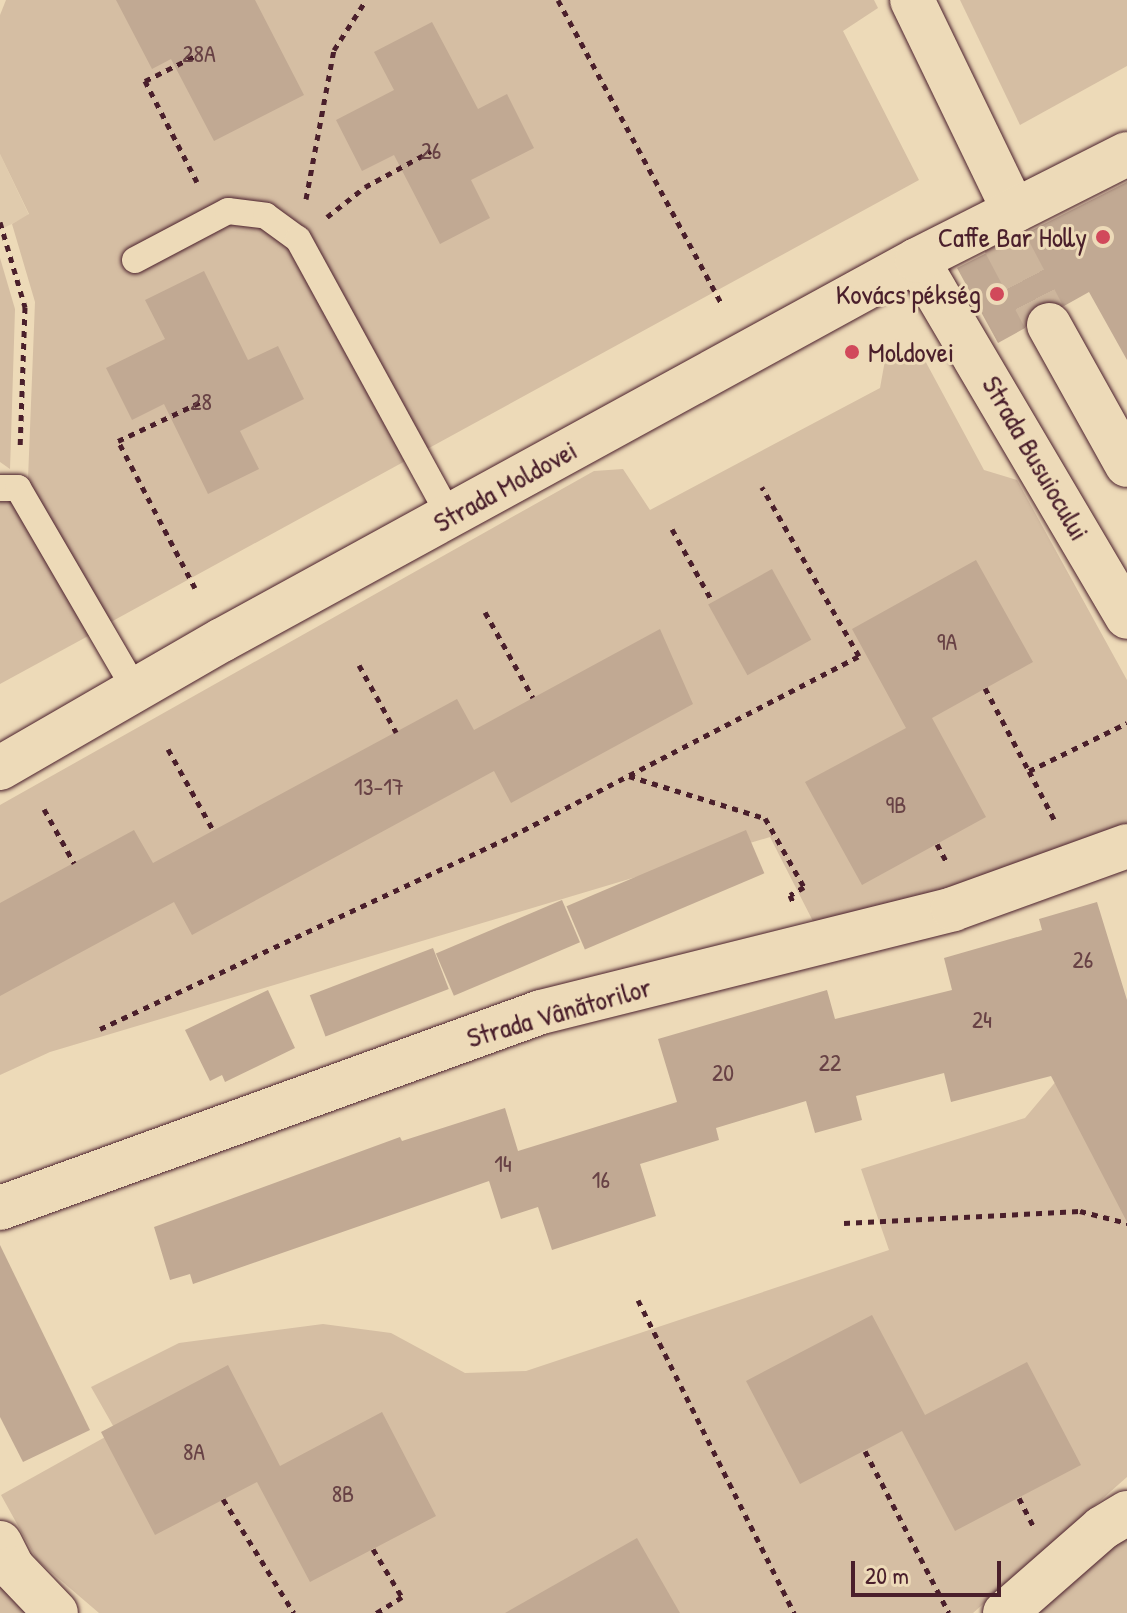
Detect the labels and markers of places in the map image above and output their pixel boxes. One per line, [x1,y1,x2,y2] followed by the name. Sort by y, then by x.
[938,220,1087,254] place label: Caffe Bar Holly
[1094,228,1112,246] marker: Caffe Bar Holly
[836,277,981,311] place label: Kovács pékség
[988,285,1006,303] marker: Kovács pékség
[868,335,954,369] place label: Moldovei
[843,343,861,361] marker: Moldovei

